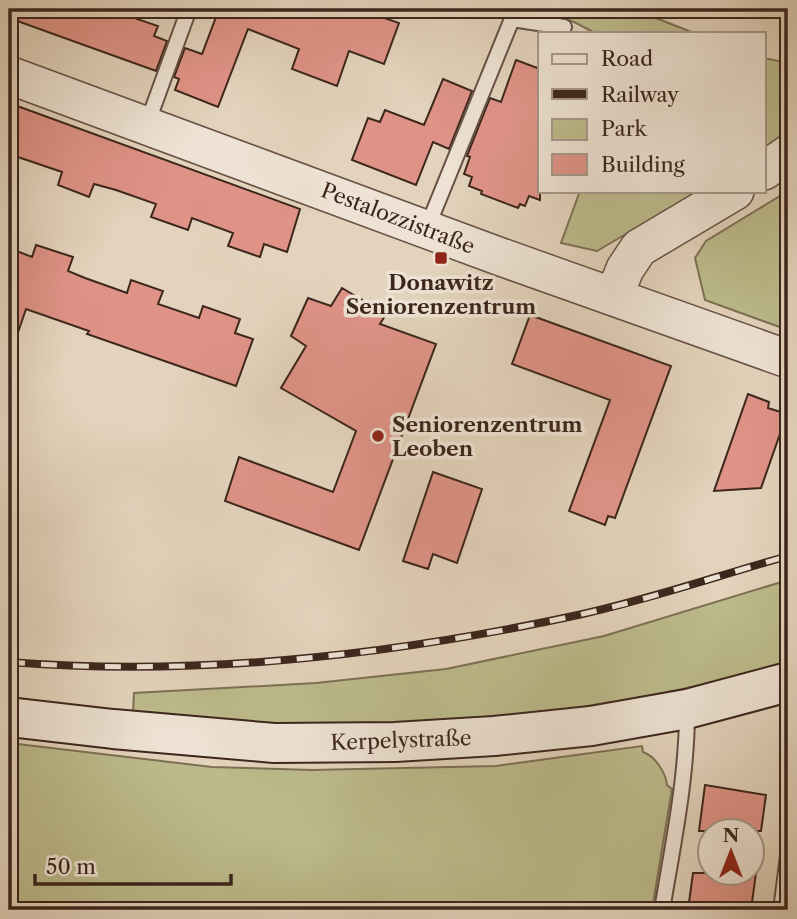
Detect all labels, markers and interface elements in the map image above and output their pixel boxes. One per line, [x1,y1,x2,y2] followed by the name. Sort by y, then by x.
[538,32,766,192] legend
[601,46,653,71] text: Road
[601,82,679,107] text: Railway
[601,116,647,141] text: Park
[601,152,686,177] text: Building
[318,177,478,259] street label: Pestalozzistraße
[433,250,449,266] marker: Donawitz Seniorenzentrum
[346,270,536,319] place label: Donawitz Seniorenzentrum
[392,412,583,461] place label: Seniorenzentrum Leoben
[370,428,386,444] marker: Seniorenzentrum Leoben
[330,725,472,755] street label: Kerpelystraße
[696,818,766,888] north arrow
[723,824,739,847] text: N
[35,842,231,886] scale bar
[46,854,96,879] text: 50 m

